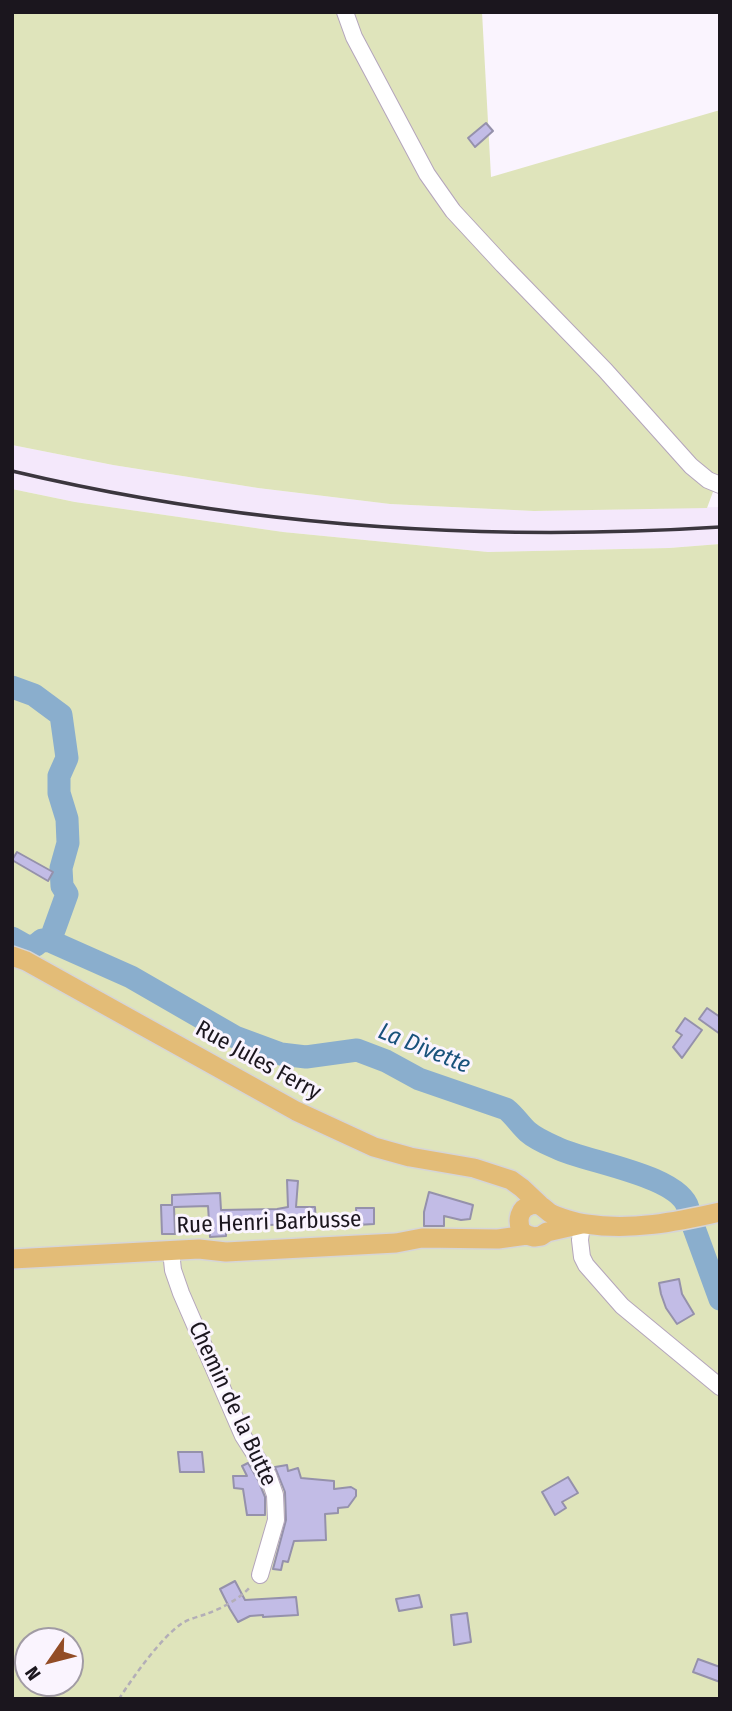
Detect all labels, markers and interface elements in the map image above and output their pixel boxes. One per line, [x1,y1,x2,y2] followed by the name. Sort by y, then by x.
[190,1015,326,1107] street label: Rue Jules Ferry
[374,1018,474,1080] water label: La Divette
[176,1206,362,1240] street label: Rue Henri Barbusse
[182,1317,282,1491] street label: Chemin de la Butte
[14,1627,84,1697] north arrow
[20,1662,46,1684] text: N

